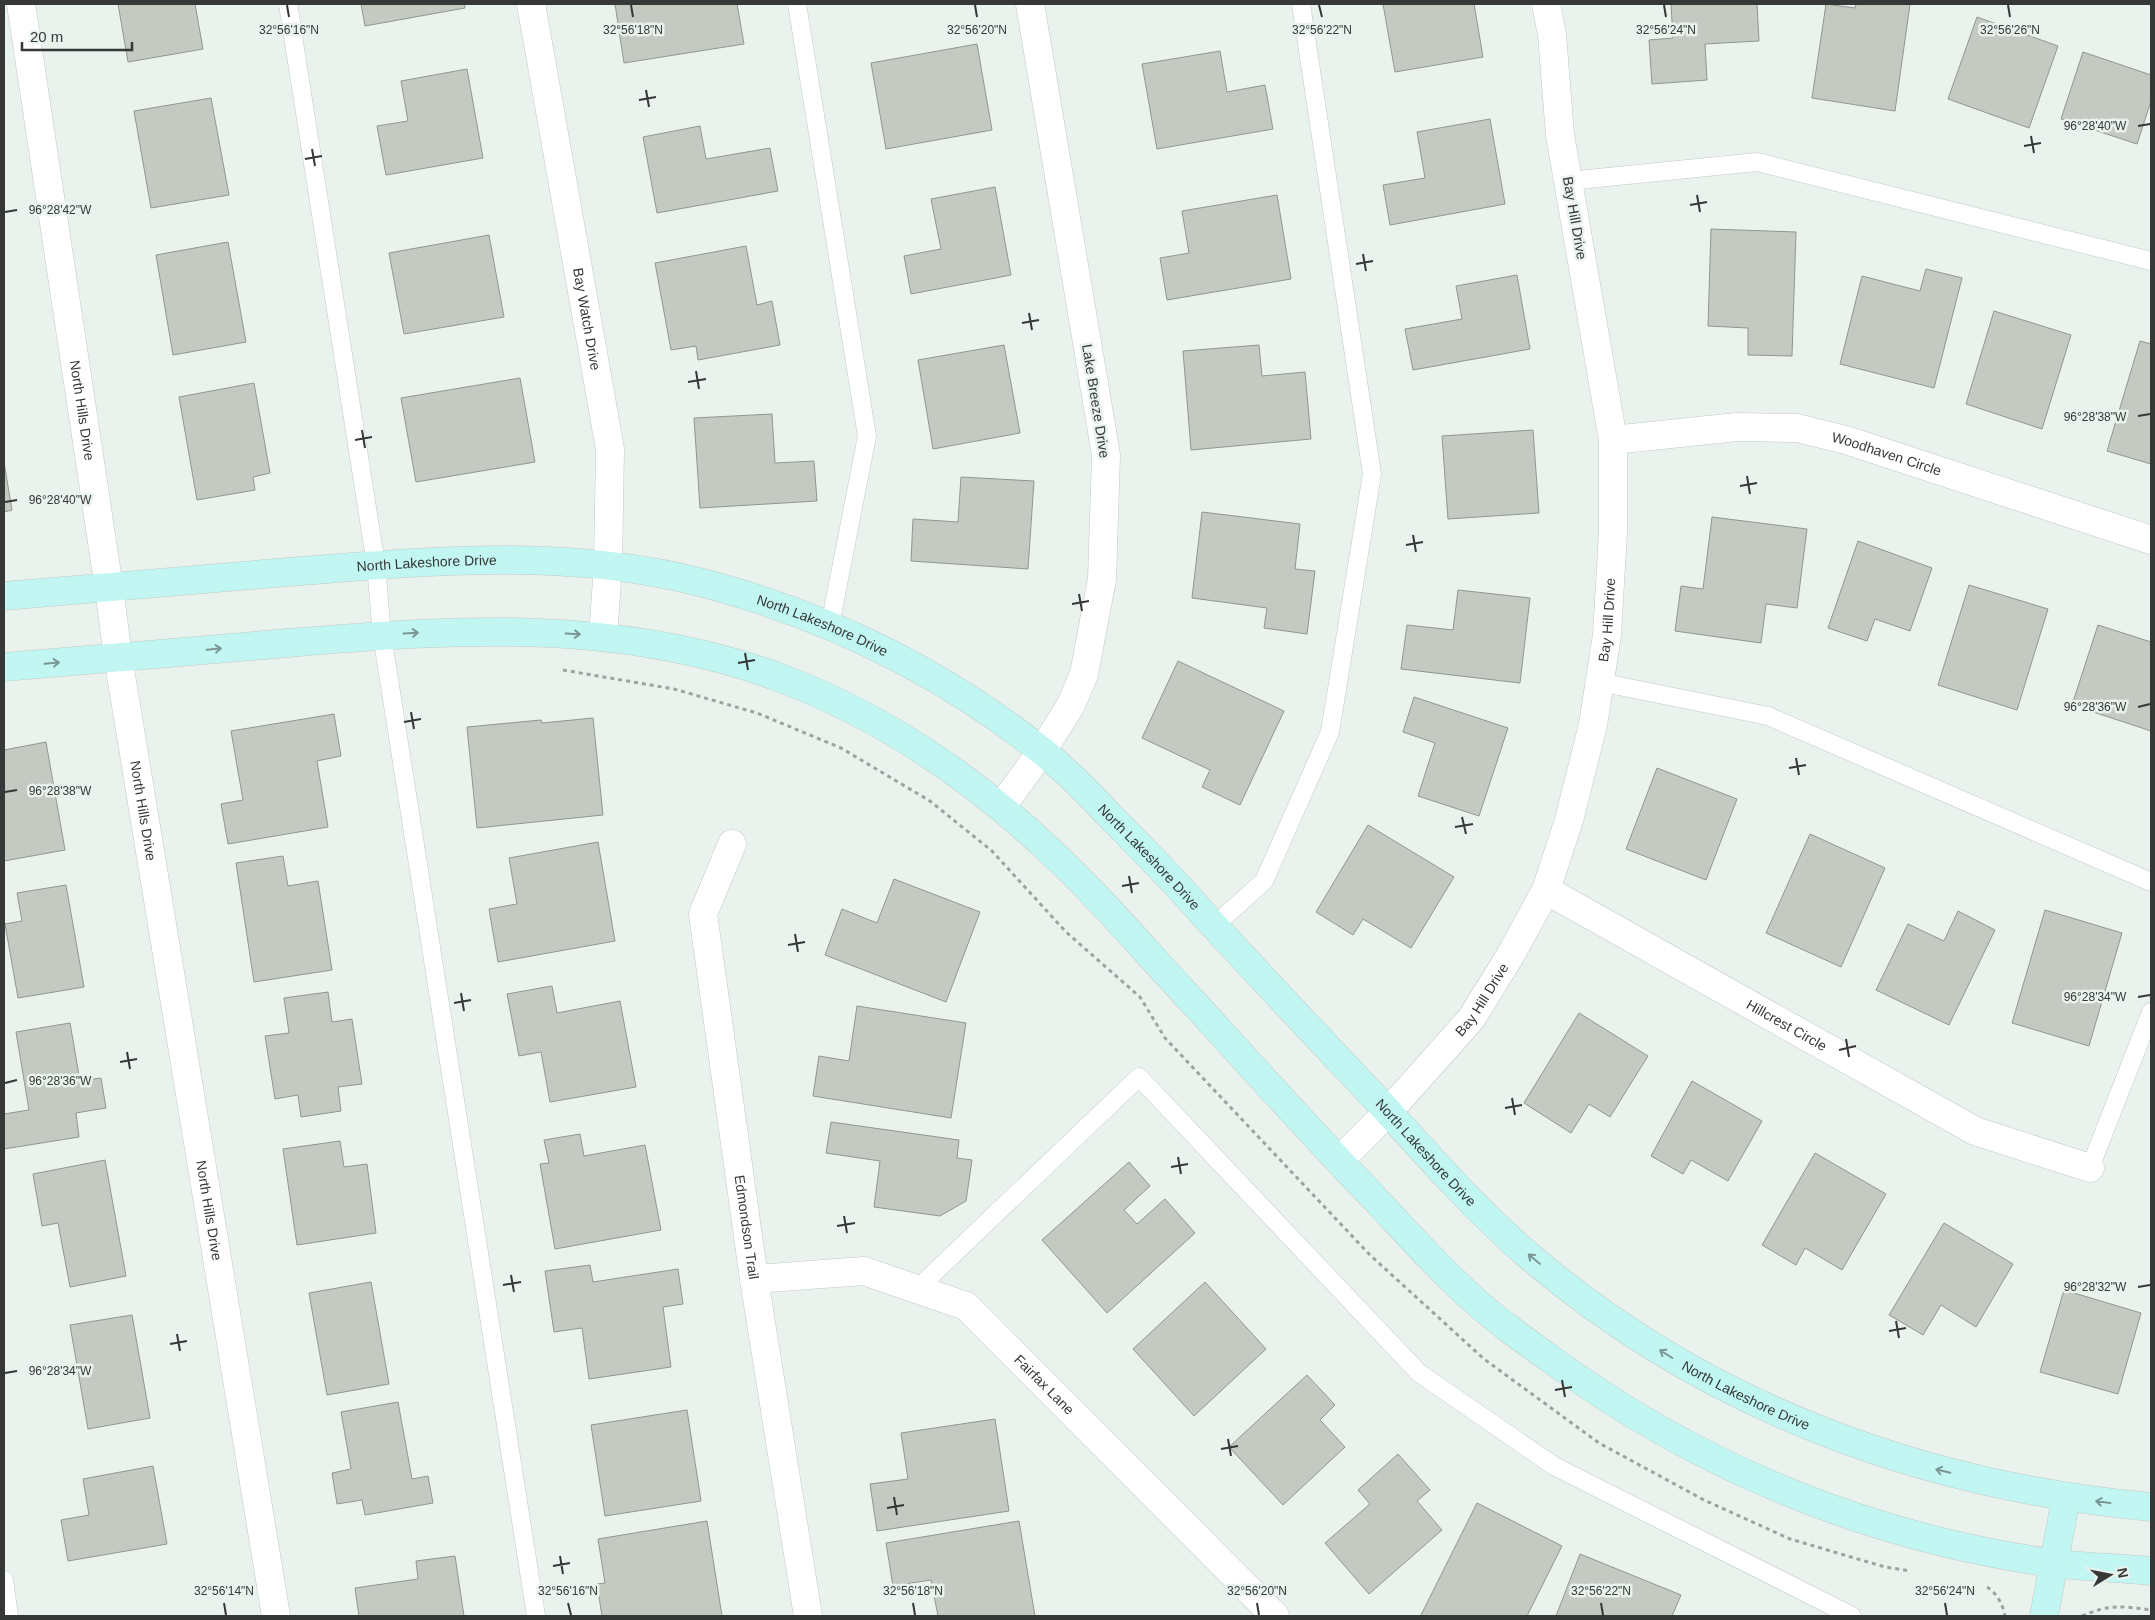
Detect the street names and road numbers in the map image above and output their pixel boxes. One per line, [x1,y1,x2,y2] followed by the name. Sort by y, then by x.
[1560,175,1590,261] street label: Bay Hill Drive
[570,267,604,372] street label: Bay Watch Drive
[1079,343,1113,459] street label: Lake Breeze Drive
[67,359,98,462] street label: North Hills Drive
[1830,429,1944,479] street label: Woodhaven Circle
[356,552,497,575] street label: North Lakeshore Drive
[1595,577,1618,663] street label: Bay Hill Drive
[755,591,891,659] street label: North Lakeshore Drive
[127,759,159,862] street label: North Hills Drive
[1095,801,1204,913] street label: North Lakeshore Drive
[1452,960,1512,1039] street label: Bay Hill Drive
[1744,996,1830,1054] street label: Hillcrest Circle
[1372,1096,1480,1210] street label: North Lakeshore Drive
[193,1159,225,1262] street label: North Hills Drive
[732,1174,762,1280] street label: Edmondson Trail
[1011,1351,1078,1418] street label: Fairfax Lane
[1679,1357,1812,1433] street label: North Lakeshore Drive

